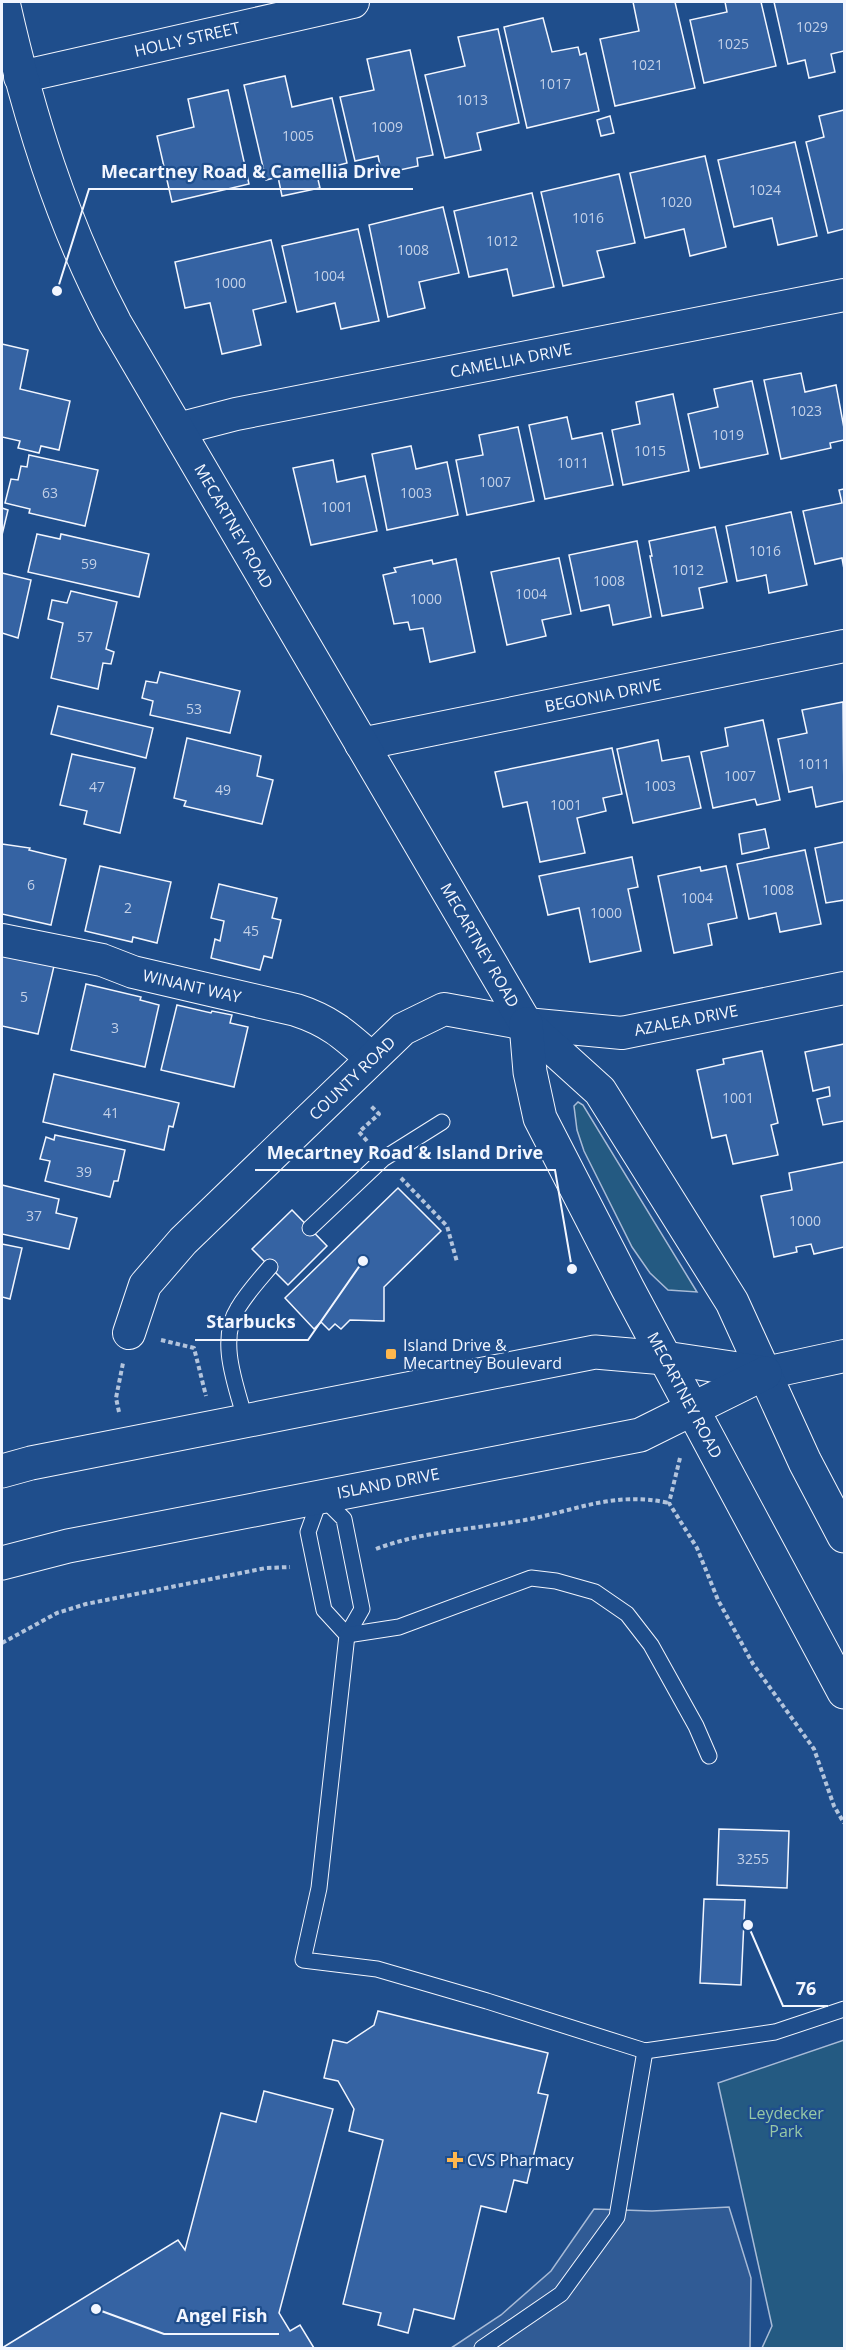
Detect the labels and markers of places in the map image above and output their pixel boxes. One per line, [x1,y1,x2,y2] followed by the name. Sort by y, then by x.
[89,153,413,189] callout: Mecartney Road & Camellia Drive
[255,1134,555,1170] callout: Mecartney Road & Island Drive
[195,1304,308,1340] callout: Starbucks
[403,1334,562,1374] place label: Island Drive & Mecartney Boulevard
[384,1347,398,1361] marker: Island Drive & Mecartney Boulevard
[783,1970,828,2006] callout: 76
[467,2149,575,2171] place label: CVS Pharmacy
[448,2153,462,2167] marker: CVS Pharmacy
[164,2298,279,2334] callout: Angel Fish

